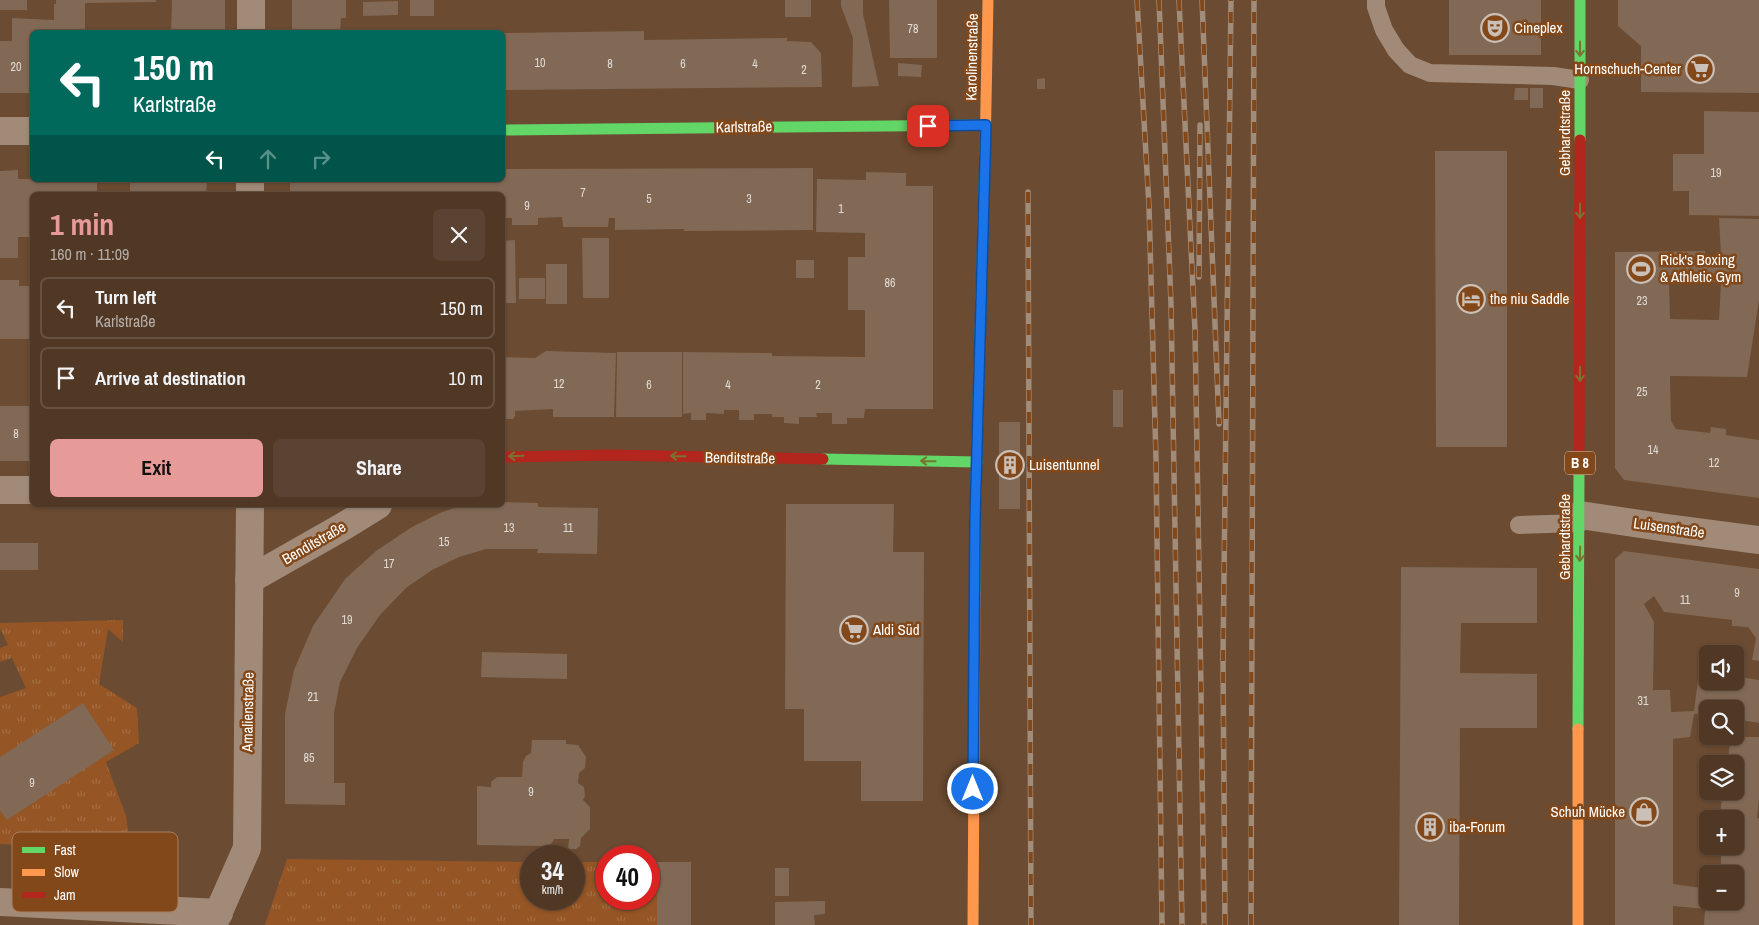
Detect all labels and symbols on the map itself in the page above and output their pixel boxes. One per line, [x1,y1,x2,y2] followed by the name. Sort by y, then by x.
[960,13,983,101] street label: Karolinenstraße
[1480,13,1510,43] theatre icon: Cineplex
[1514,17,1563,38] place label: Cineplex
[908,21,918,37] house number: 78
[1575,40,1585,56] one-way arrow
[1685,54,1715,84] supermarket icon: Hornschuch-Center
[535,55,545,71] house number: 10
[607,56,613,72] house number: 8
[680,56,686,72] house number: 6
[752,56,758,72] house number: 4
[1574,58,1681,79] place label: Hornschuch-Center
[11,59,21,75] house number: 20
[801,62,807,78] house number: 2
[1554,90,1575,176] street label: Gebhardtstraße
[907,105,949,147] pin
[715,116,773,137] street label: Karlstraße
[1711,165,1721,181] house number: 19
[580,185,586,201] house number: 7
[646,191,652,207] house number: 5
[746,191,752,207] house number: 3
[524,198,530,214] house number: 9
[838,201,844,217] house number: 1
[1575,202,1585,219] one-way arrow
[1660,249,1741,287] place label: Rick's Boxing & Athletic Gym
[1626,254,1656,284] sports icon: Rick's Boxing & Athletic Gym
[885,275,895,291] house number: 86
[1456,284,1486,314] hotel icon: the niu Saddle
[1490,288,1569,309] place label: the niu Saddle
[1637,293,1647,309] house number: 23
[1575,365,1585,381] one-way arrow
[554,376,564,392] house number: 12
[646,377,652,393] house number: 6
[725,377,731,393] house number: 4
[815,377,821,393] house number: 2
[1637,384,1648,400] house number: 25
[13,426,19,442] house number: 8
[1648,442,1659,458] house number: 14
[705,446,776,469] street label: Benditstraße
[995,450,1025,480] building icon: Luisentunnel
[508,452,524,461] one-way arrow
[670,452,686,461] one-way arrow
[1565,452,1595,474] road number: B 8
[1029,454,1099,475] place label: Luisentunnel
[1709,455,1719,471] house number: 12
[920,456,936,466] one-way arrow
[1554,494,1575,580] street label: Gebhardtstraße
[1632,512,1706,543] street label: Luisenstraße
[278,516,350,569] street label: Benditstraße
[504,520,514,536] house number: 13
[563,520,574,536] house number: 11
[439,534,450,550] house number: 15
[1575,545,1585,561] one-way arrow
[384,556,395,572] house number: 17
[1734,585,1740,601] house number: 9
[1680,592,1691,608] house number: 11
[342,612,352,628] house number: 19
[839,615,869,645] supermarket icon: Aldi Süd
[872,619,920,640] place label: Aldi Süd
[236,672,259,753] street label: Amalienstraße
[308,689,319,705] house number: 21
[1638,693,1649,709] house number: 31
[304,750,315,766] house number: 85
[946,762,998,814] position arrow
[29,775,35,791] house number: 9
[528,784,534,800] house number: 9
[1629,797,1659,827] shop icon: Schuh Mücke
[1550,801,1625,822] place label: Schuh Mücke
[1415,812,1445,842] building icon: iba-Forum
[1449,816,1505,837] place label: iba-Forum
[12,832,178,912] legend
[54,841,76,859] text: Fast
[595,845,660,910] speed limit sign: 40
[54,863,80,881] text: Slow
[54,886,76,904] text: Jam

